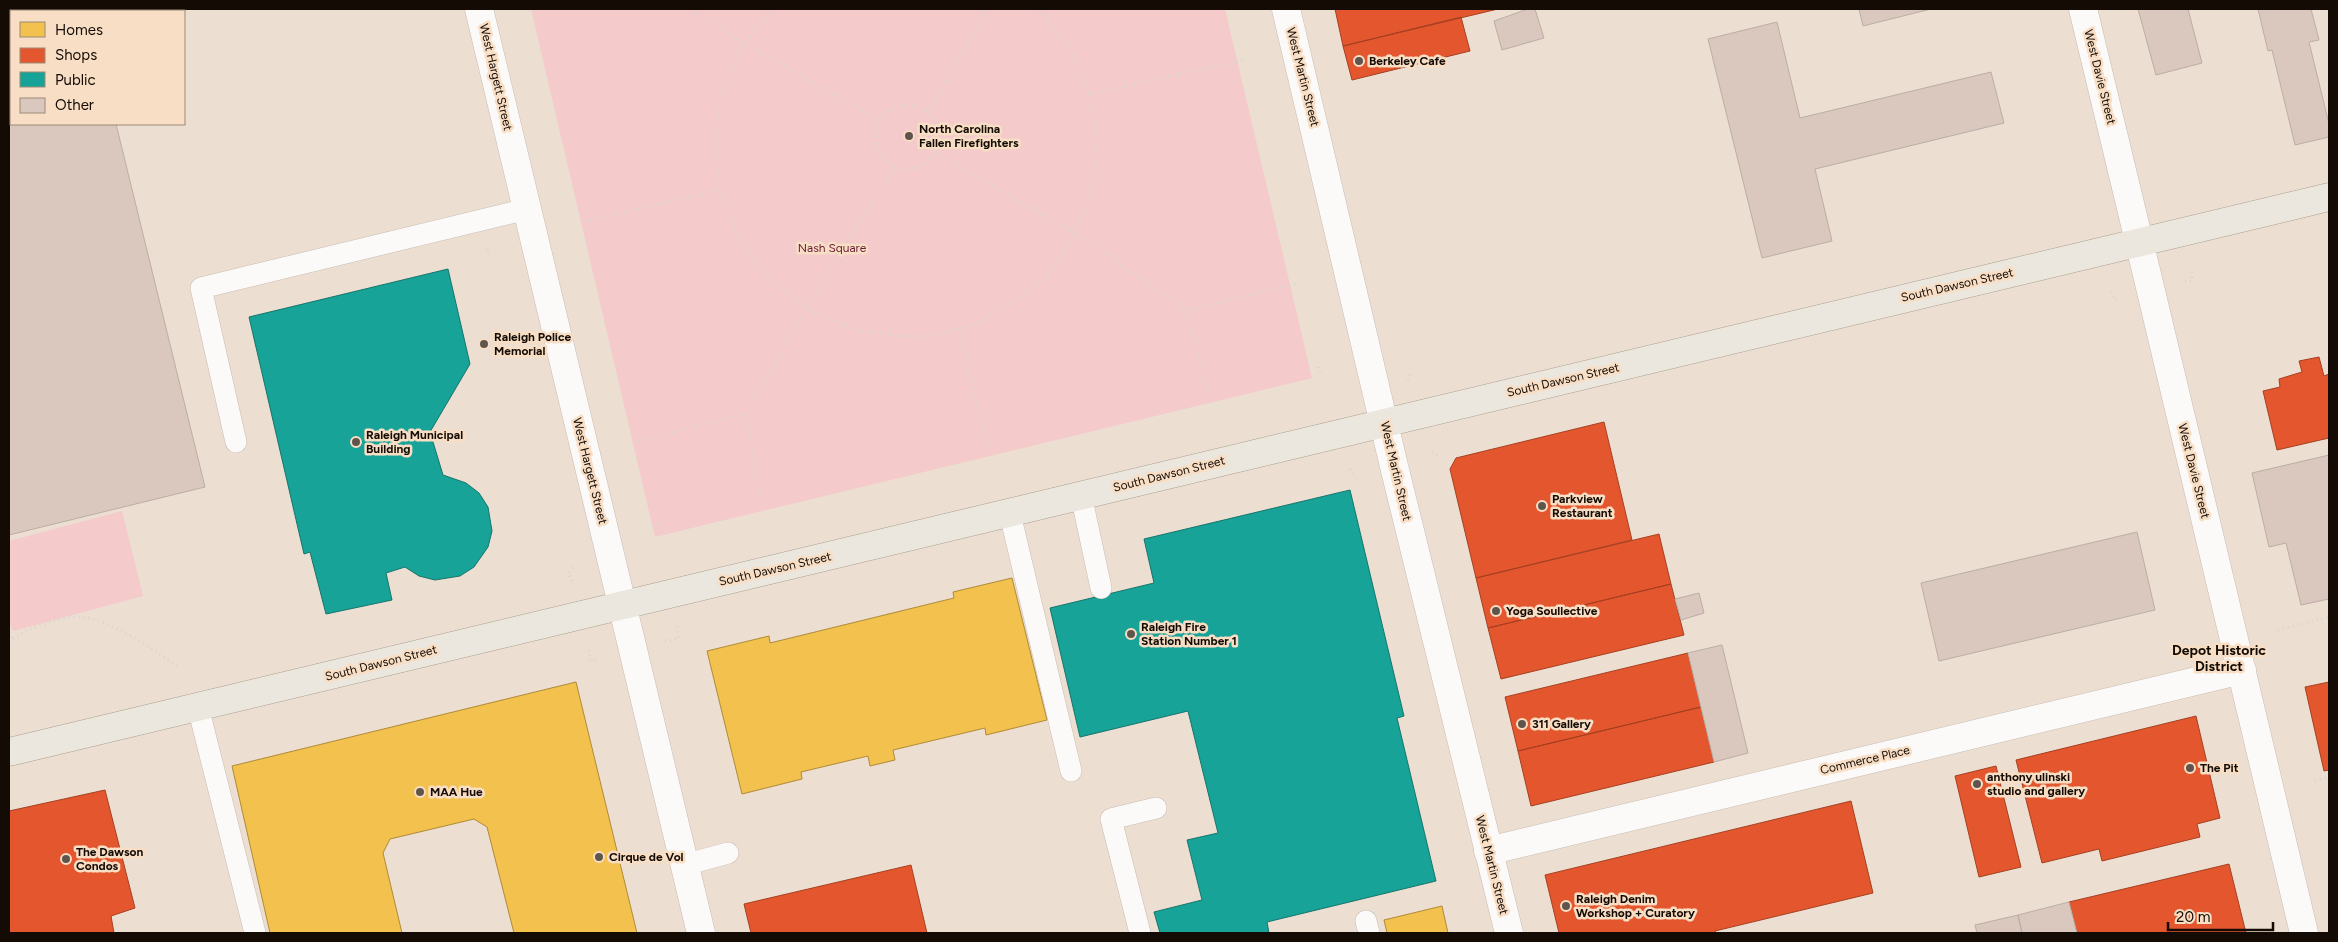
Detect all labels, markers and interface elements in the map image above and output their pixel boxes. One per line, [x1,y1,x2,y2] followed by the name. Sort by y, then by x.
[10,10,185,125] legend
[55,21,103,39] text: Homes
[477,22,515,132] street label: West Hargett Street
[1284,26,1322,128] street label: West Martin Street
[2081,28,2119,126] street label: West Davie Street
[55,46,97,64] text: Shops
[1369,54,1446,68] place label: Berkeley Cafe
[1353,55,1365,67] marker: Berkeley Cafe
[55,71,96,89] text: Public
[55,96,94,114] text: Other
[919,122,1019,150] place label: North Carolina Fallen Firefighters
[903,130,915,142] marker: North Carolina Fallen Firefighters
[798,241,867,255] park label: Nash Square
[1900,265,2015,305] street label: South Dawson Street
[494,330,572,358] place label: Raleigh Police Memorial
[478,338,490,350] marker: Raleigh Police Memorial
[1506,360,1621,400] street label: South Dawson Street
[570,416,610,526] street label: West Hargett Street
[1378,420,1414,523] street label: West Martin Street
[2175,422,2213,520] street label: West Davie Street
[366,428,463,456] place label: Raleigh Municipal Building
[350,436,362,448] marker: Raleigh Municipal Building
[1112,453,1227,495] street label: South Dawson Street
[1552,492,1613,520] place label: Parkview Restaurant
[1536,500,1548,512] marker: Parkview Restaurant
[718,549,833,589] street label: South Dawson Street
[1506,604,1598,618] place label: Yoga Soullective
[1490,605,1502,617] marker: Yoga Soullective
[1141,620,1237,648] place label: Raleigh Fire Station Number 1
[1125,628,1137,640] marker: Raleigh Fire Station Number 1
[324,642,439,684] street label: South Dawson Street
[2172,642,2266,675] district label: Depot Historic District
[1532,717,1591,731] place label: 311 Gallery
[1516,718,1528,730] marker: 311 Gallery
[1819,743,1912,777] street label: Commerce Place
[2200,761,2239,775] place label: The Pit
[2184,762,2196,774] marker: The Pit
[1987,770,2085,798] place label: anthony ulinski studio and gallery
[1971,778,1983,790] marker: anthony ulinski studio and gallery
[430,785,483,799] place label: MAA Hue
[414,786,426,798] marker: MAA Hue
[1473,814,1511,916] street label: West Martin Street
[76,845,144,873] place label: The Dawson Condos
[609,850,684,864] place label: Cirque de Vol
[593,851,605,863] marker: Cirque de Vol
[60,853,72,865] marker: The Dawson Condos
[1576,892,1695,920] place label: Raleigh Denim Workshop + Curatory
[1560,900,1572,912] marker: Raleigh Denim Workshop + Curatory
[2168,900,2273,932] scale bar
[2176,908,2210,926] text: 20 m

